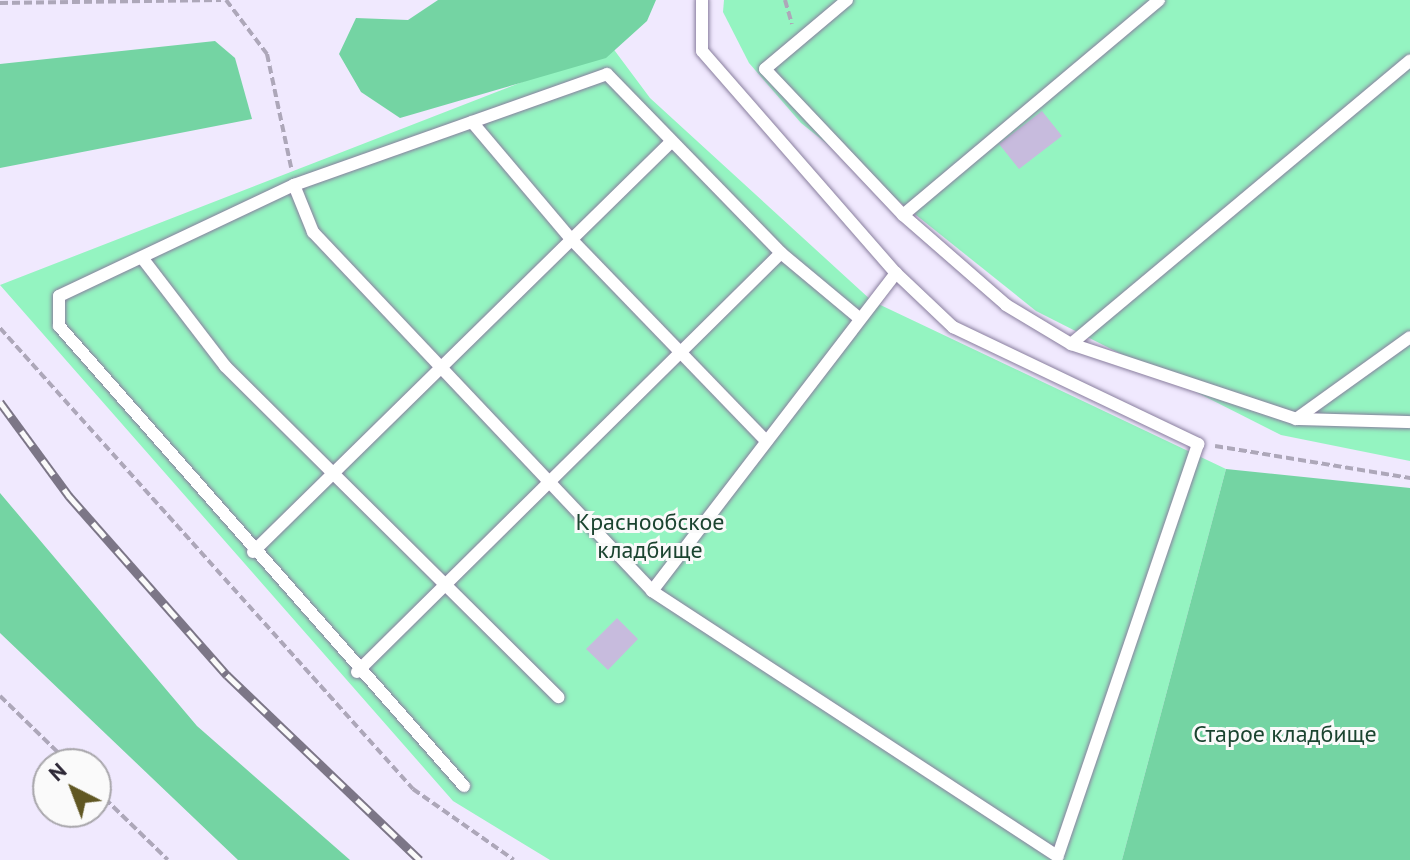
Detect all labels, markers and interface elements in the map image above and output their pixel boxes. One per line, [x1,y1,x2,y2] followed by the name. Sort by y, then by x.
[576,508,724,564] park label: Краснообское кладбище
[1193,720,1377,748] park label: Старое кладбище
[32,748,112,828] north arrow
[43,756,72,787] text: N

